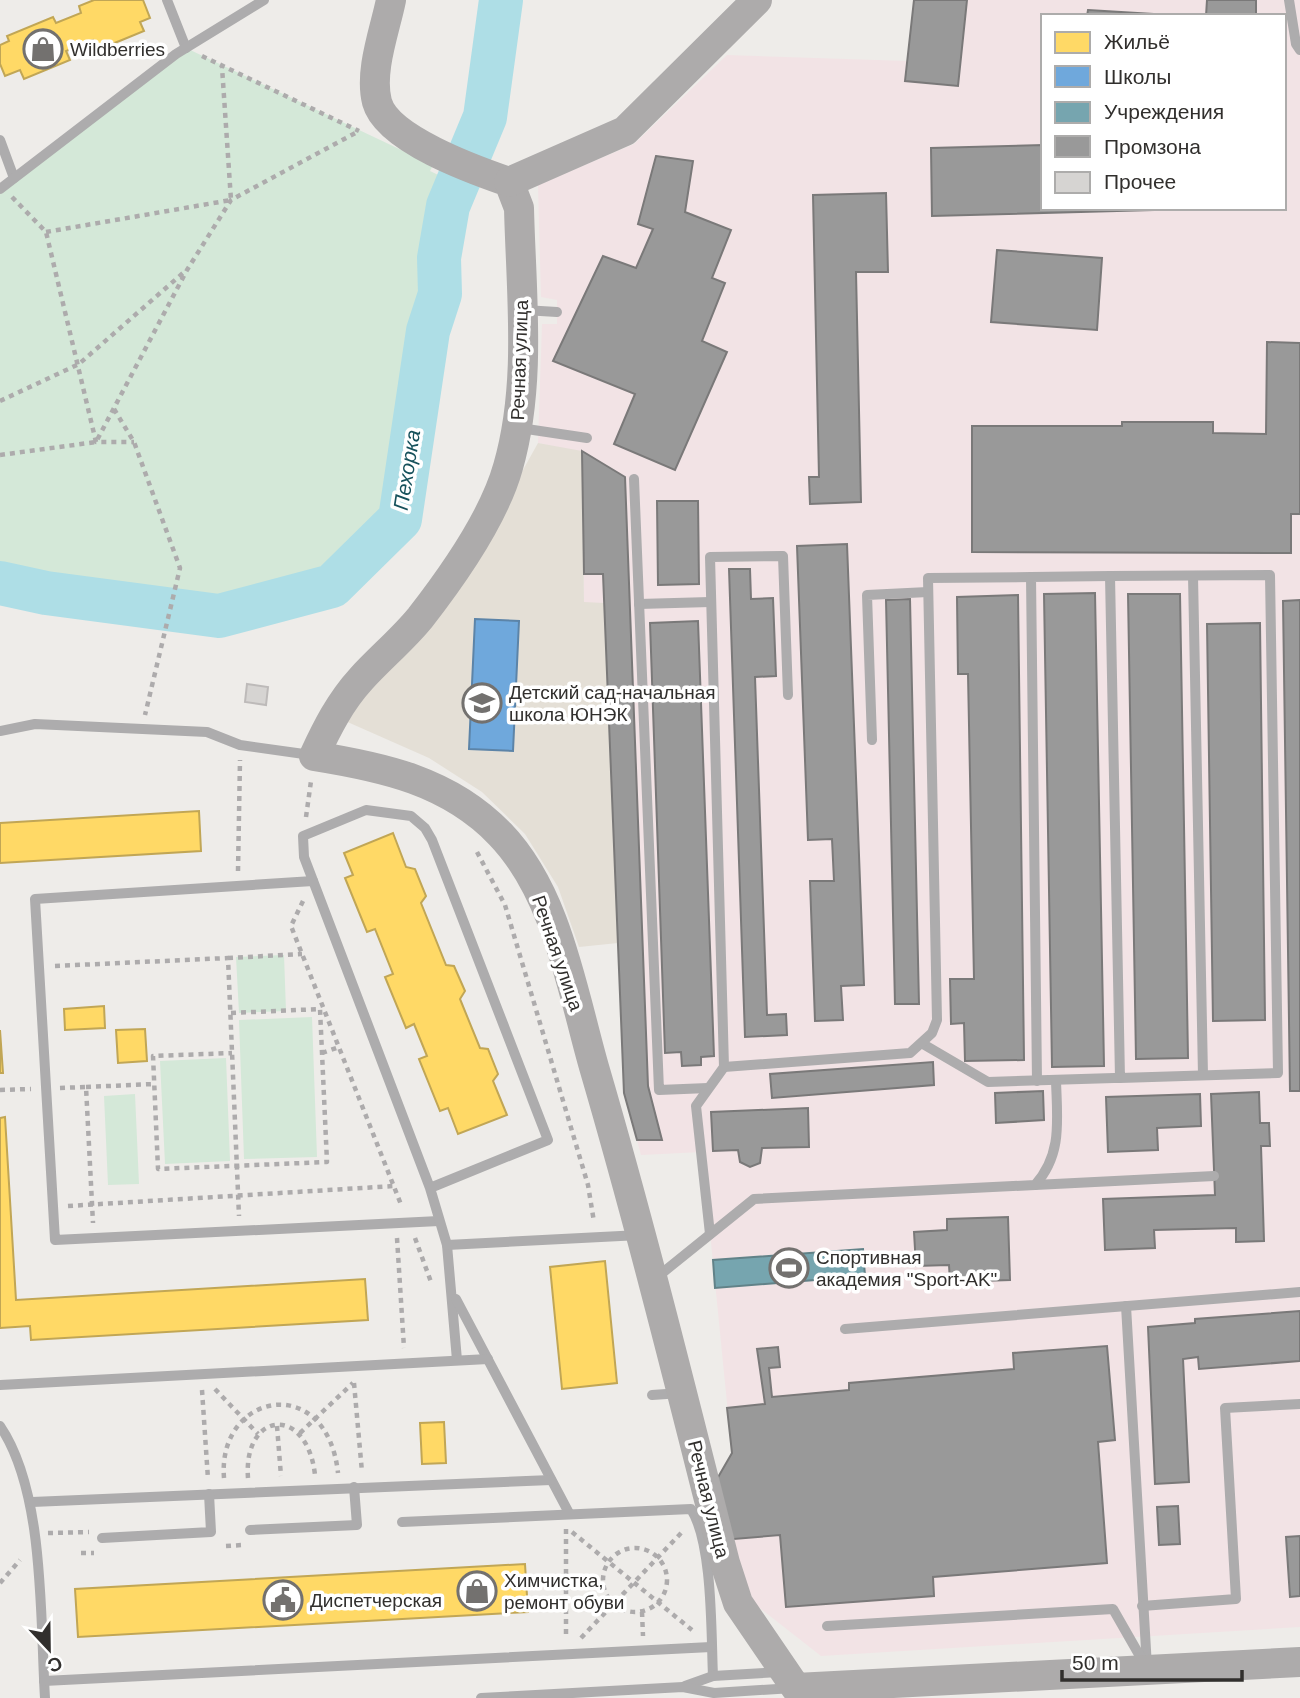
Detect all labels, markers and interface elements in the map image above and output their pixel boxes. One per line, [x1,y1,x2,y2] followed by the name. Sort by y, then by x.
[1041,14,1286,210] legend
[22,28,64,70] shop icon: Wildberries
[1104,30,1170,53] text: Жильё
[70,39,165,60] place label: Wildberries
[1104,65,1171,88] text: Школы
[1104,100,1224,123] text: Учреждения
[1104,135,1201,158] text: Промзона
[1104,170,1176,193] text: Прочее
[507,299,532,421] street label: Речная улица
[389,428,424,512] water label: Пехорка
[461,682,503,724] school or university icon: Детский сад-начальная школа ЮНЭК
[509,682,716,725] place label: Детский сад-начальная школа ЮНЭК
[528,893,587,1014] street label: Речная улица
[768,1247,810,1289] sports icon: Спортивная академия "Sport-AK"
[816,1247,997,1290] place label: Спортивная академия "Sport-AK"
[684,1438,733,1561] street label: Речная улица
[456,1570,498,1612] shop icon: Химчистка, ремонт обуви
[504,1570,624,1613] place label: Химчистка, ремонт обуви
[262,1579,304,1621] public building icon: Диспетчерская
[310,1590,442,1611] place label: Диспетчерская
[14,1614,84,1684] north arrow
[1062,1638,1242,1682] scale bar
[1072,1651,1119,1674] text: 50 m
[45,1652,65,1677] text: С

